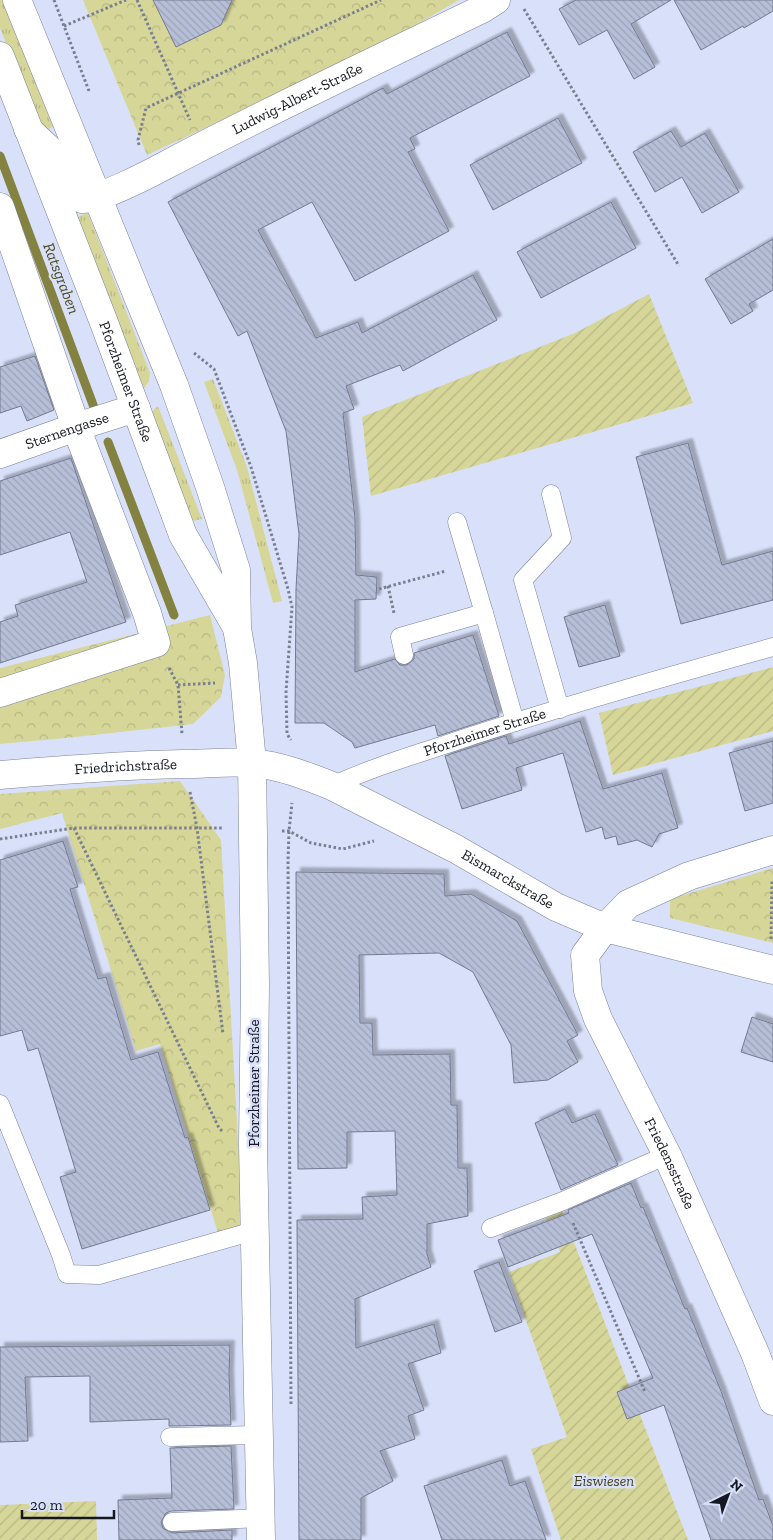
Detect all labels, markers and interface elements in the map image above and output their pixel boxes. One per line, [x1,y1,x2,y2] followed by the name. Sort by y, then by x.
[229,59,365,138] street label: Ludwig-Albert-Straße
[39,240,84,317] water label: Ratsgraben
[95,319,157,444] street label: Pforzheimer Straße
[23,408,111,453] street label: Sternengasse
[421,704,548,760] street label: Pforzheimer Straße
[74,755,177,778] street label: Friedrichstraße
[459,845,557,913] street label: Bismarckstraße
[245,1019,263,1147] street label: Pforzheimer Straße
[641,1115,699,1212] street label: Friedensstraße
[703,1470,753,1520] north arrow
[574,1472,634,1490] park label: Eiswiesen
[727,1476,746,1496] text: N
[22,1488,115,1520] scale bar
[30,1496,63,1514] text: 20 m

